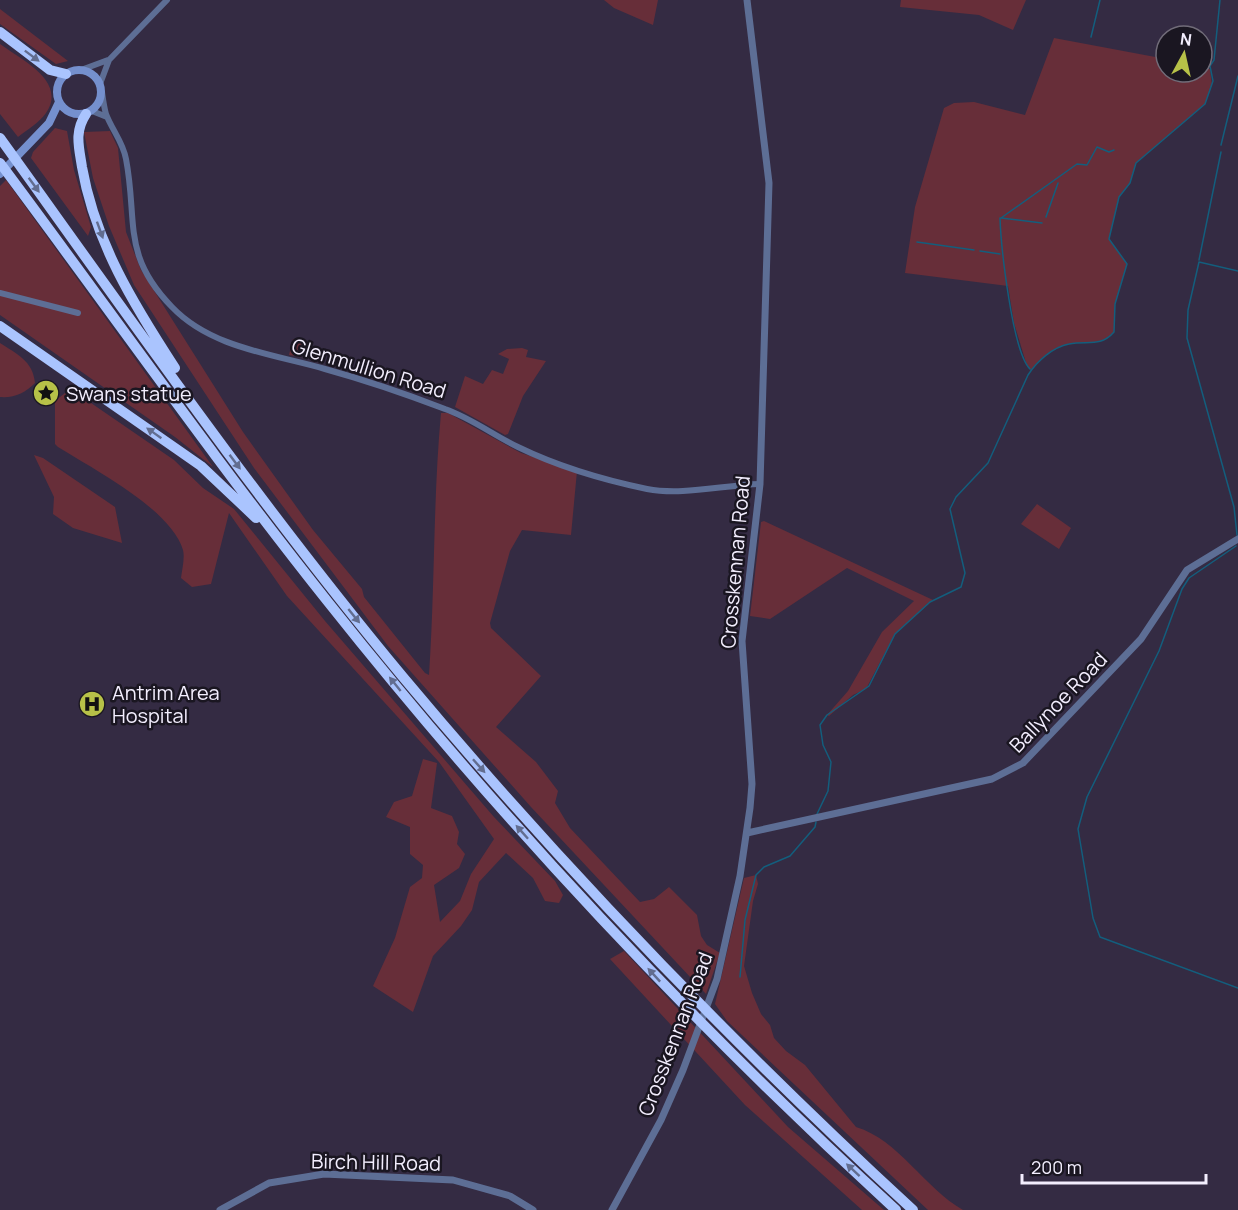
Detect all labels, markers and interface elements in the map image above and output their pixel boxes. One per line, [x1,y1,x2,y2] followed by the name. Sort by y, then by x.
[1154,24,1214,84] north arrow
[1179,27,1193,51] text: N
[23,50,39,62] one-way arrow
[28,177,40,193] one-way arrow
[95,221,105,239] one-way arrow
[289,332,449,404] street label: Glenmullion Road
[31,378,61,408] place icon: Swans statue
[66,380,192,407] place label: Swans statue
[146,428,162,439] one-way arrow
[229,453,241,469] one-way arrow
[714,474,756,650] street label: Crosskennan Road
[348,608,361,624] one-way arrow
[1003,646,1113,758] street label: Ballynoe Road
[388,676,401,692] one-way arrow
[112,679,220,729] place label: Antrim Area Hospital
[77,689,107,719] hospital icon: Antrim Area Hospital
[472,758,485,773] one-way arrow
[515,824,529,839] one-way arrow
[631,948,719,1120] street label: Crosskennan Road
[647,967,661,982] one-way arrow
[311,1147,441,1177] street label: Birch Hill Road
[1022,1147,1206,1185] scale bar
[1031,1155,1082,1179] text: 200 m
[846,1164,860,1178] one-way arrow

